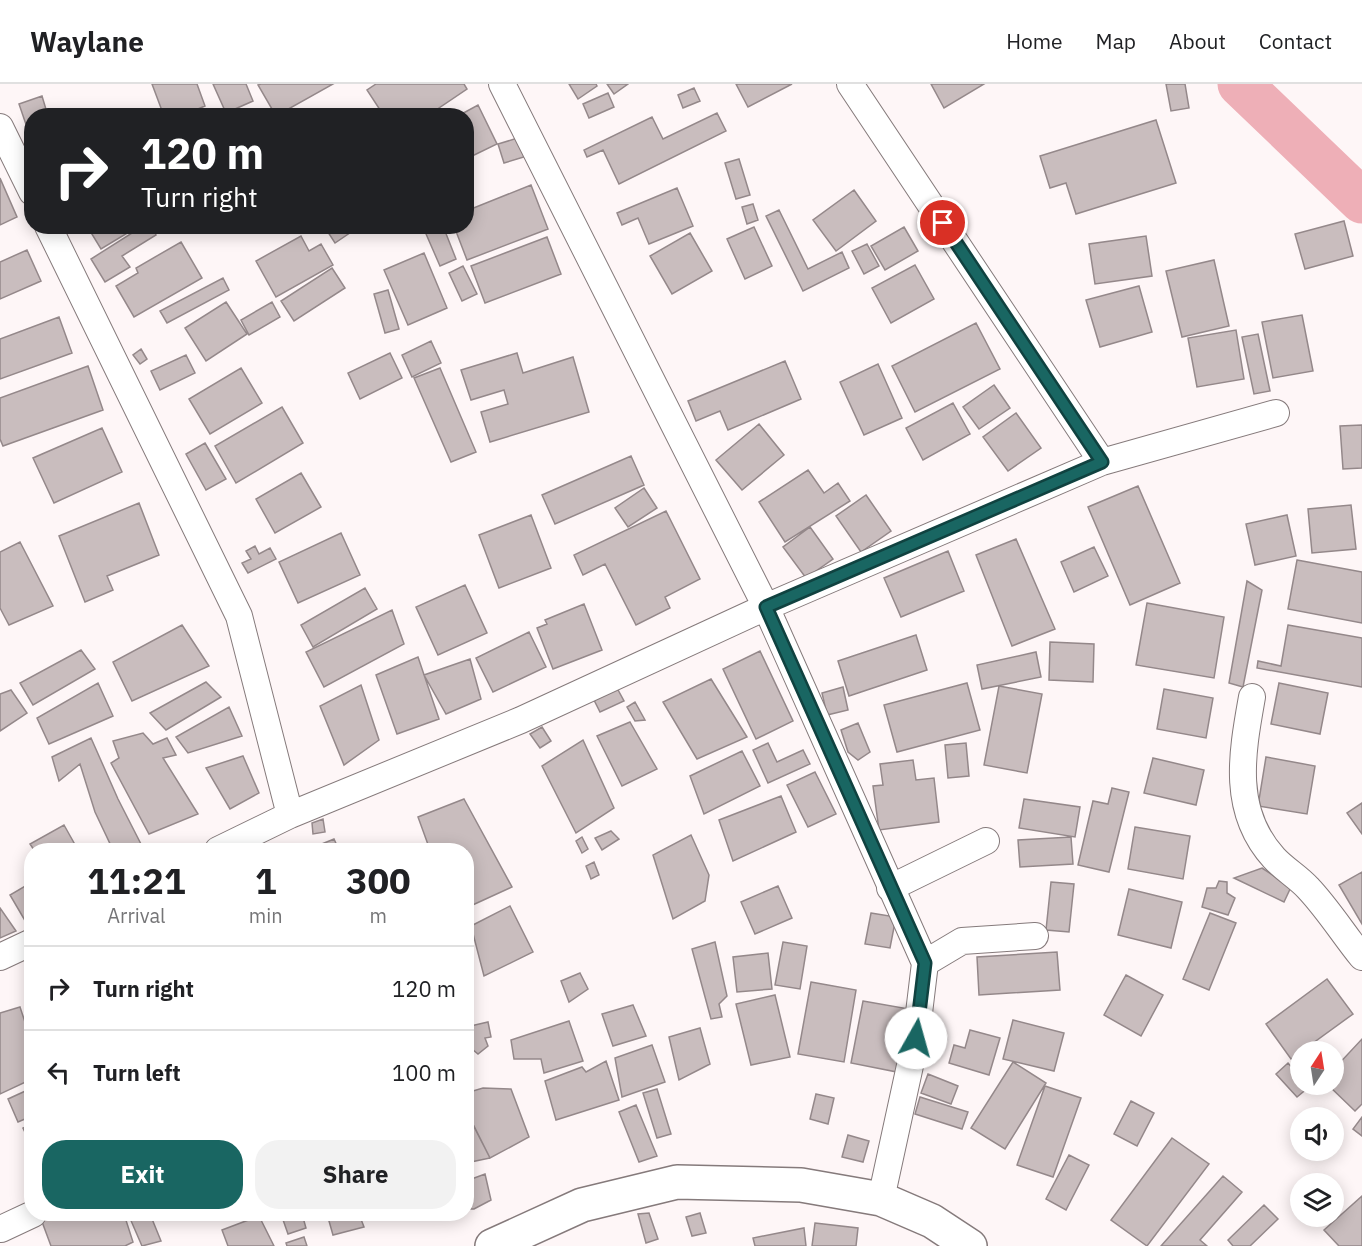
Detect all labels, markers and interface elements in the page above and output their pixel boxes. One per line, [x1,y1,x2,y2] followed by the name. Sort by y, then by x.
[30,23,144,60] text: Waylane
[1006,27,1063,55] text: Home
[1096,27,1136,55] text: Map
[1169,27,1226,55] text: About
[1259,27,1332,55] text: Contact
[141,126,264,181] text: 120 m
[42,132,120,210] icon: right
[141,179,258,214] text: Turn right
[917,197,968,248] pin
[926,206,959,239] icon: arrive
[87,857,186,904] text: 11:21
[255,857,277,904] text: 1
[346,857,411,904] text: 300
[107,902,166,929] text: Arrival
[249,902,283,929] text: min
[370,902,387,929] text: m
[42,972,75,1005] icon: right
[93,974,194,1003] text: Turn right
[392,974,456,1003] text: 120 m
[884,1006,948,1070] position arrow
[1290,1041,1344,1095] north arrow
[1290,1041,1344,1227] map controls
[42,1056,75,1089] icon: left
[93,1058,181,1087] text: Turn left
[392,1058,456,1087] text: 100 m
[1290,1107,1344,1161] button: sound
[42,1140,243,1209] button: Exit
[255,1140,456,1209] button: Share
[1290,1173,1344,1227] button: layers

